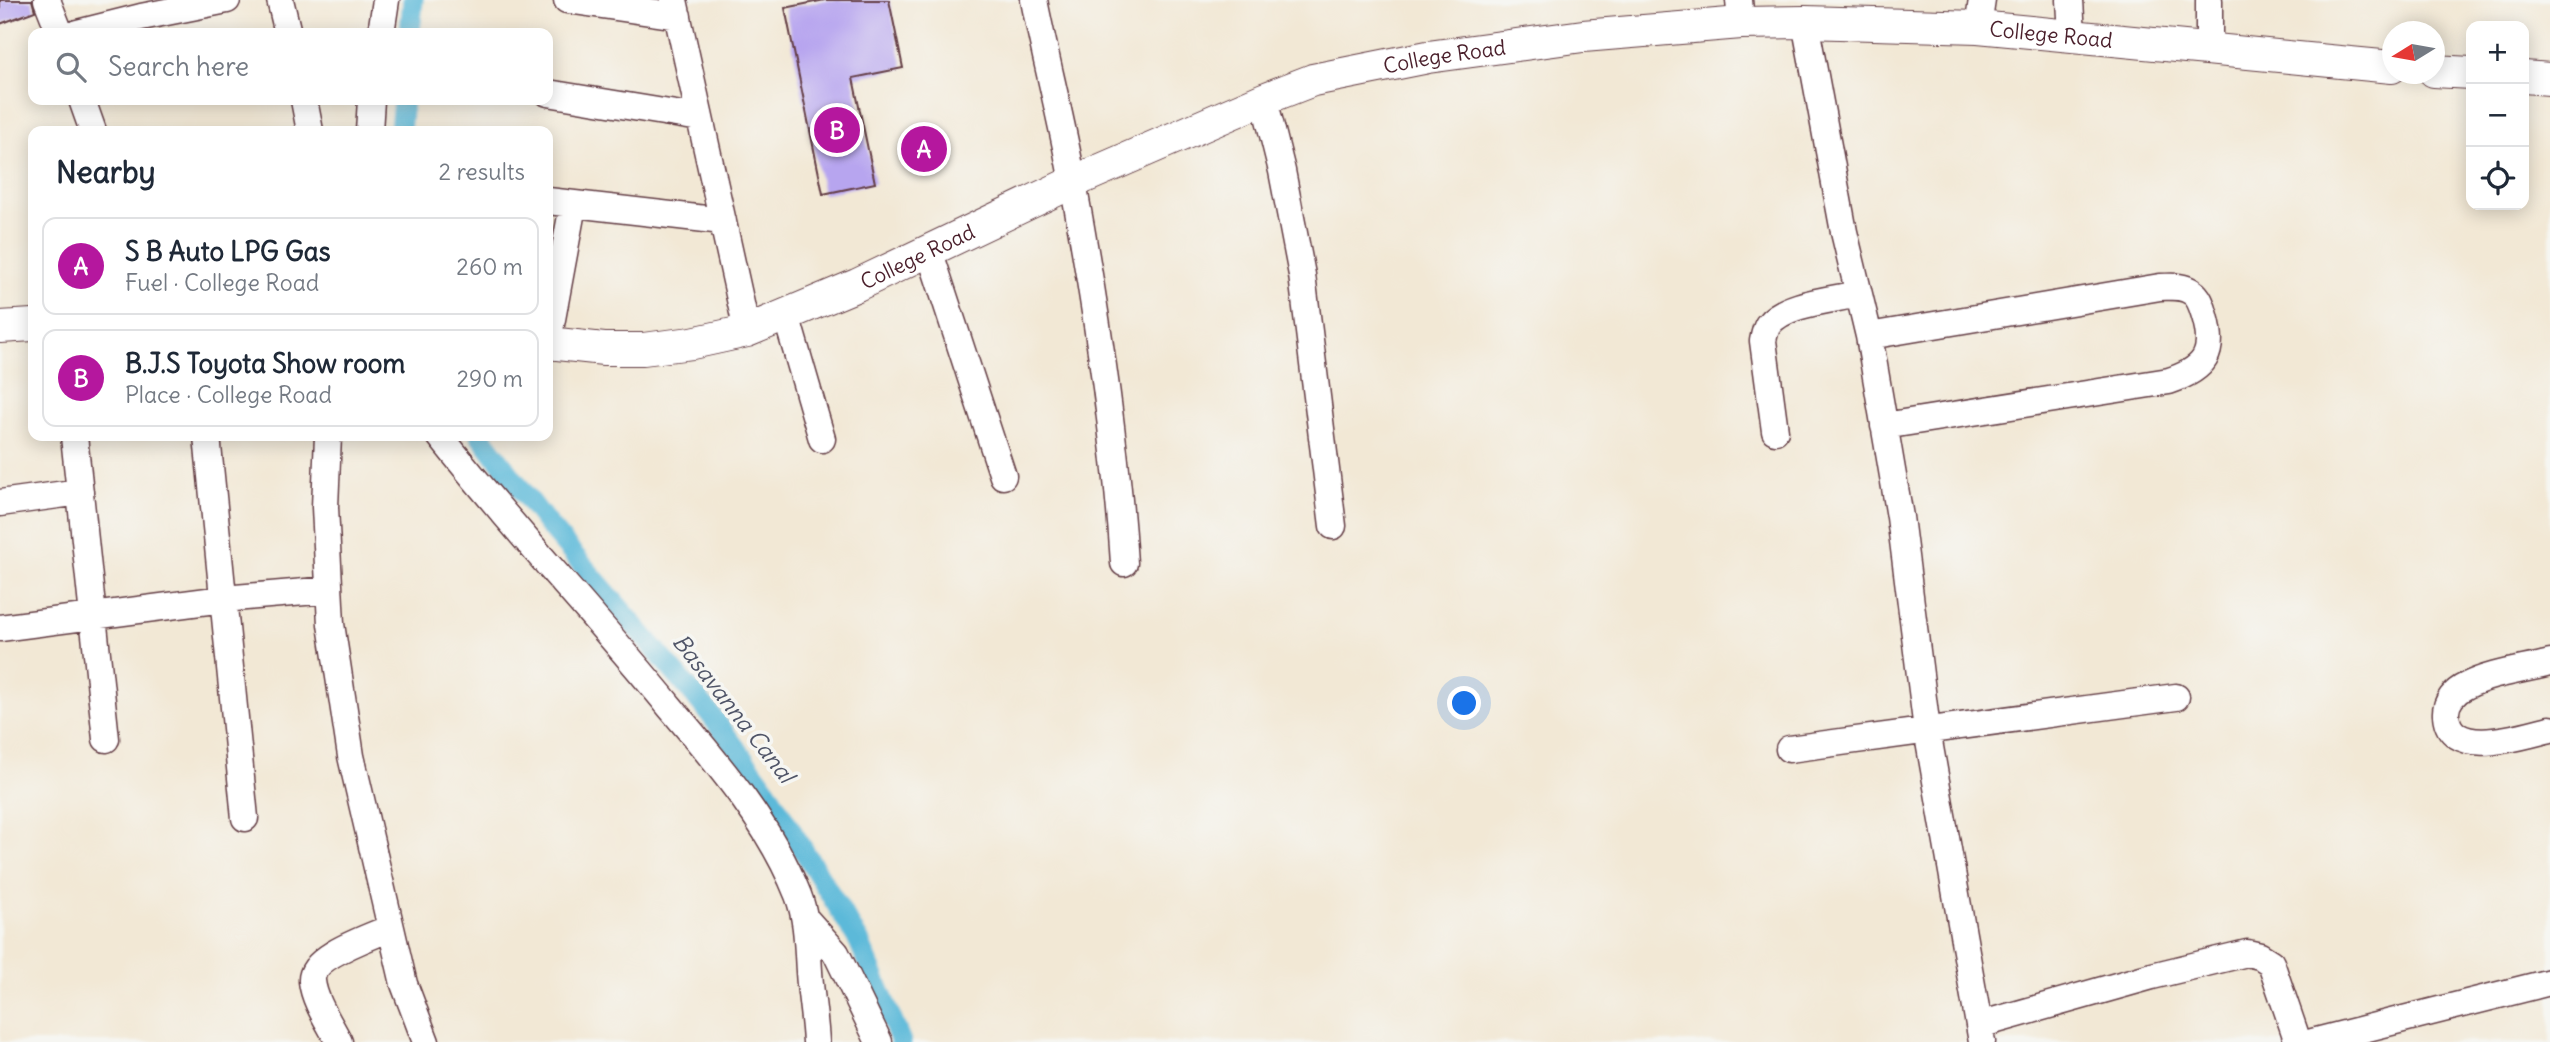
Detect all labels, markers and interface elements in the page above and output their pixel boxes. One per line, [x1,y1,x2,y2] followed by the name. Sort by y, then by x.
[1988,15,2114,53] street label: College Road
[2382,21,2445,84] north arrow
[2466,21,2529,210] map controls
[2466,21,2529,84] button: +
[28,28,553,105] search box
[1381,33,1507,79] street label: College Road
[52,48,90,86] icon: search
[108,50,249,83] text: Search here
[2466,84,2529,147] button: −
[814,104,860,156] pin: B
[901,123,947,175] pin: A
[2466,147,2529,210] button: locate
[56,153,156,191] text: Nearby
[439,157,525,186] text: 2 results
[856,217,979,295] street label: College Road
[125,235,330,268] text: S B Auto LPG Gas
[74,252,88,281] text: A
[456,252,523,281] text: 260 m
[125,268,319,297] text: Fuel · College Road
[125,347,405,380] text: B.J.S Toyota Show room
[73,364,89,393] text: B
[456,364,523,393] text: 290 m
[125,380,332,409] text: Place · College Road
[667,628,803,790] water label: Basavanna Canal
[1447,686,1481,720] your location

